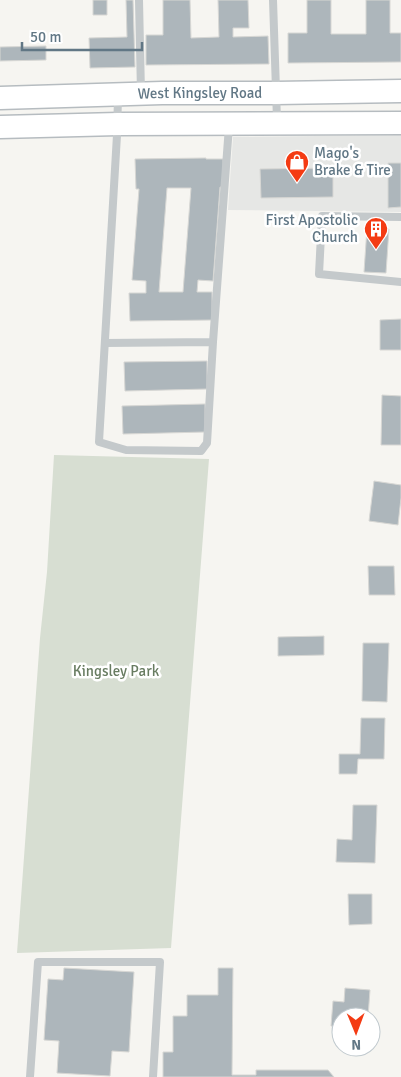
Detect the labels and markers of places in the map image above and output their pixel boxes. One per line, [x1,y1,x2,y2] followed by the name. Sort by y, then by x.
[314,144,391,179] place label: Mago's Brake & Tire
[284,149,310,183] shop icon: Mago's Brake & Tire
[266,211,358,246] place label: First Apostolic Church
[363,216,389,250] building icon: First Apostolic Church

